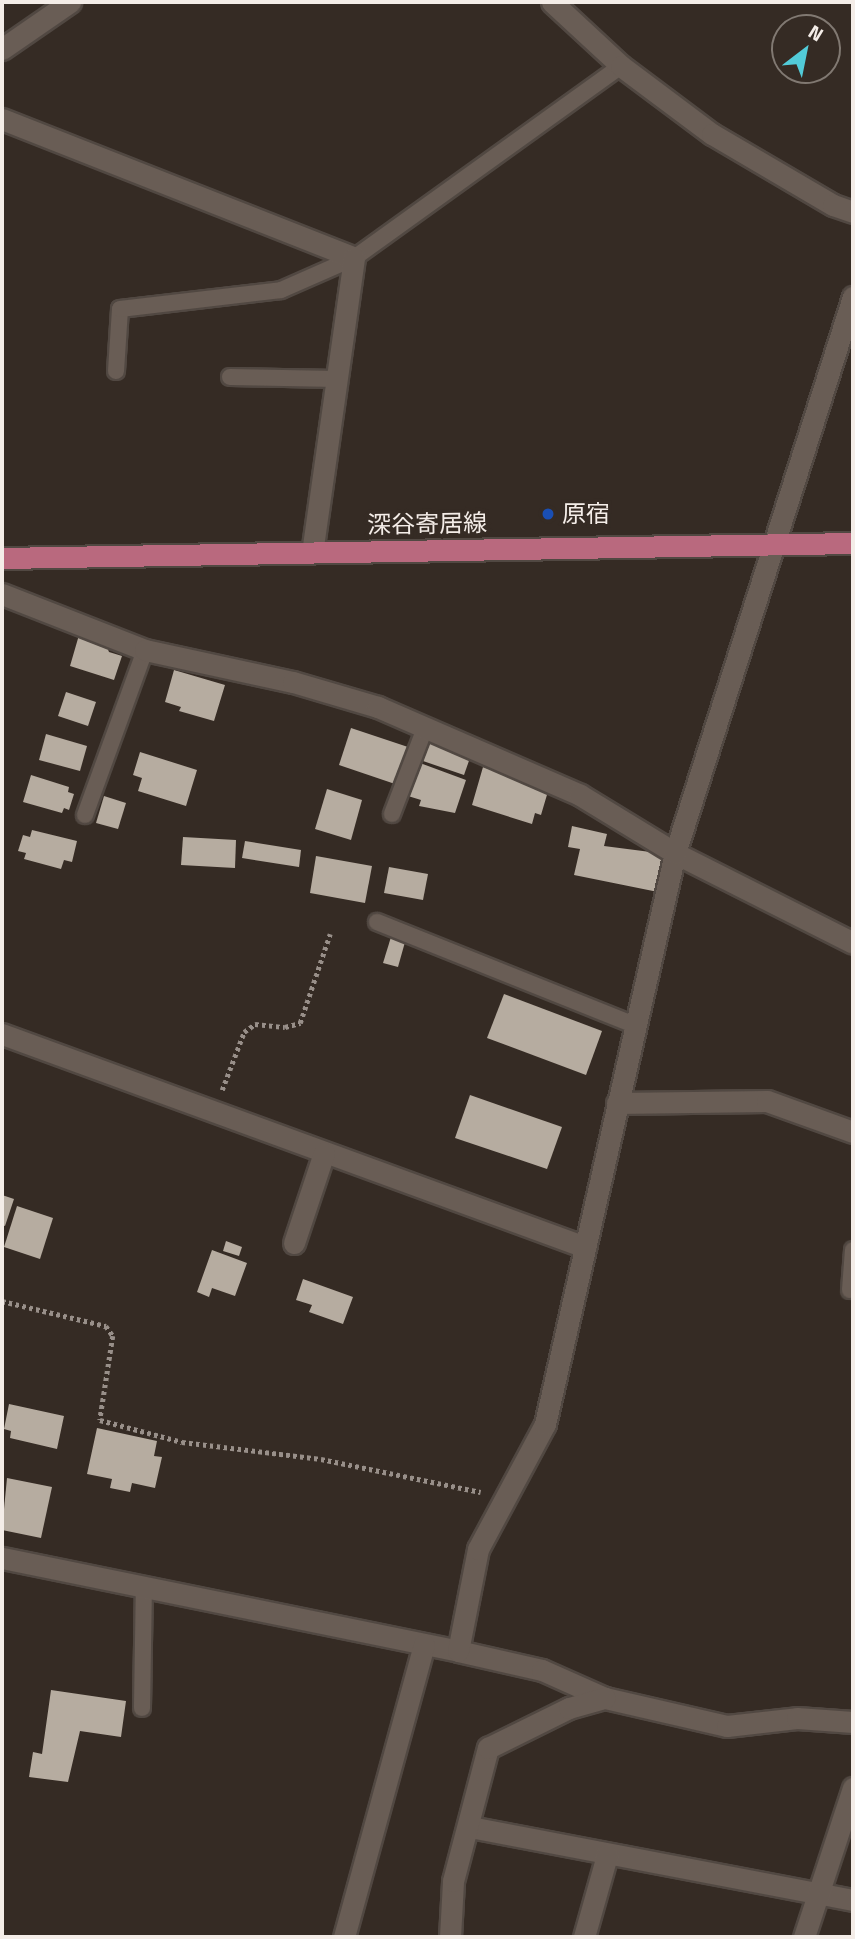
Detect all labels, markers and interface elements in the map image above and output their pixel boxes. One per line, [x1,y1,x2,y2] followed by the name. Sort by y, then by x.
[771,14,841,84] north arrow
[803,17,830,48] text: N
[562,500,610,528] place label: 原宿
[540,506,556,522] marker: 原宿
[367,509,487,539] street label: 深谷寄居線

